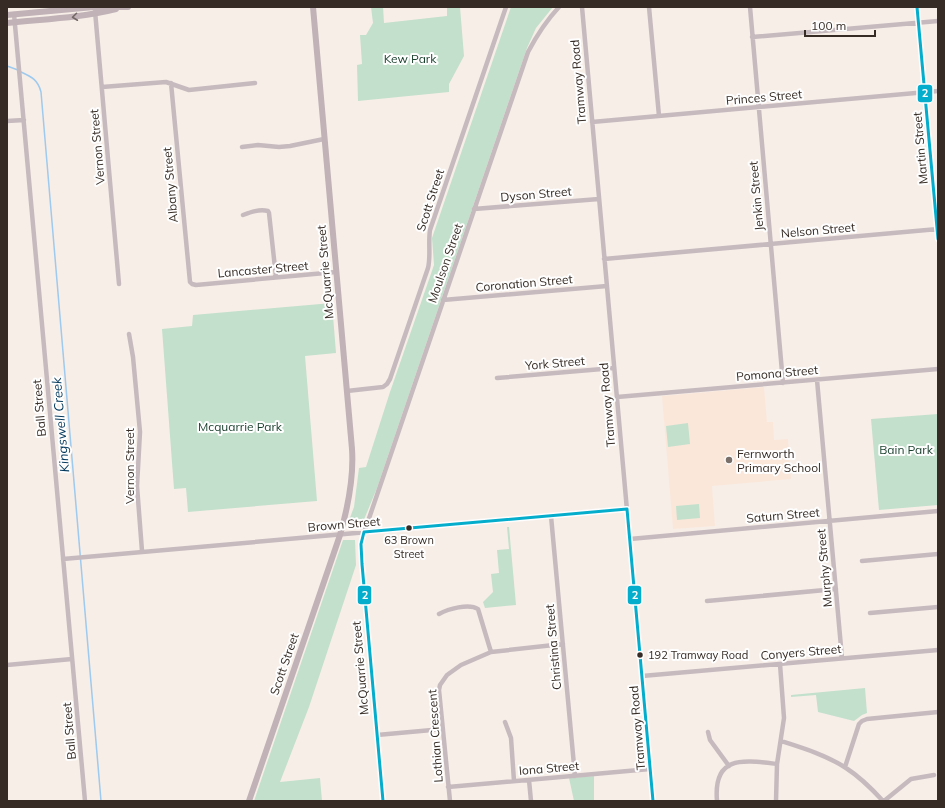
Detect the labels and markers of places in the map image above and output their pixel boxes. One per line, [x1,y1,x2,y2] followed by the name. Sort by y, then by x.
[737,446,821,475] place label: Fernworth Primary School
[724,455,734,465] marker: Fernworth Primary School
[404,523,414,533] marker: 63 Brown Street
[384,533,434,561] place label: 63 Brown Street
[648,648,748,662] place label: 192 Tramway Road
[635,650,645,660] marker: 192 Tramway Road

